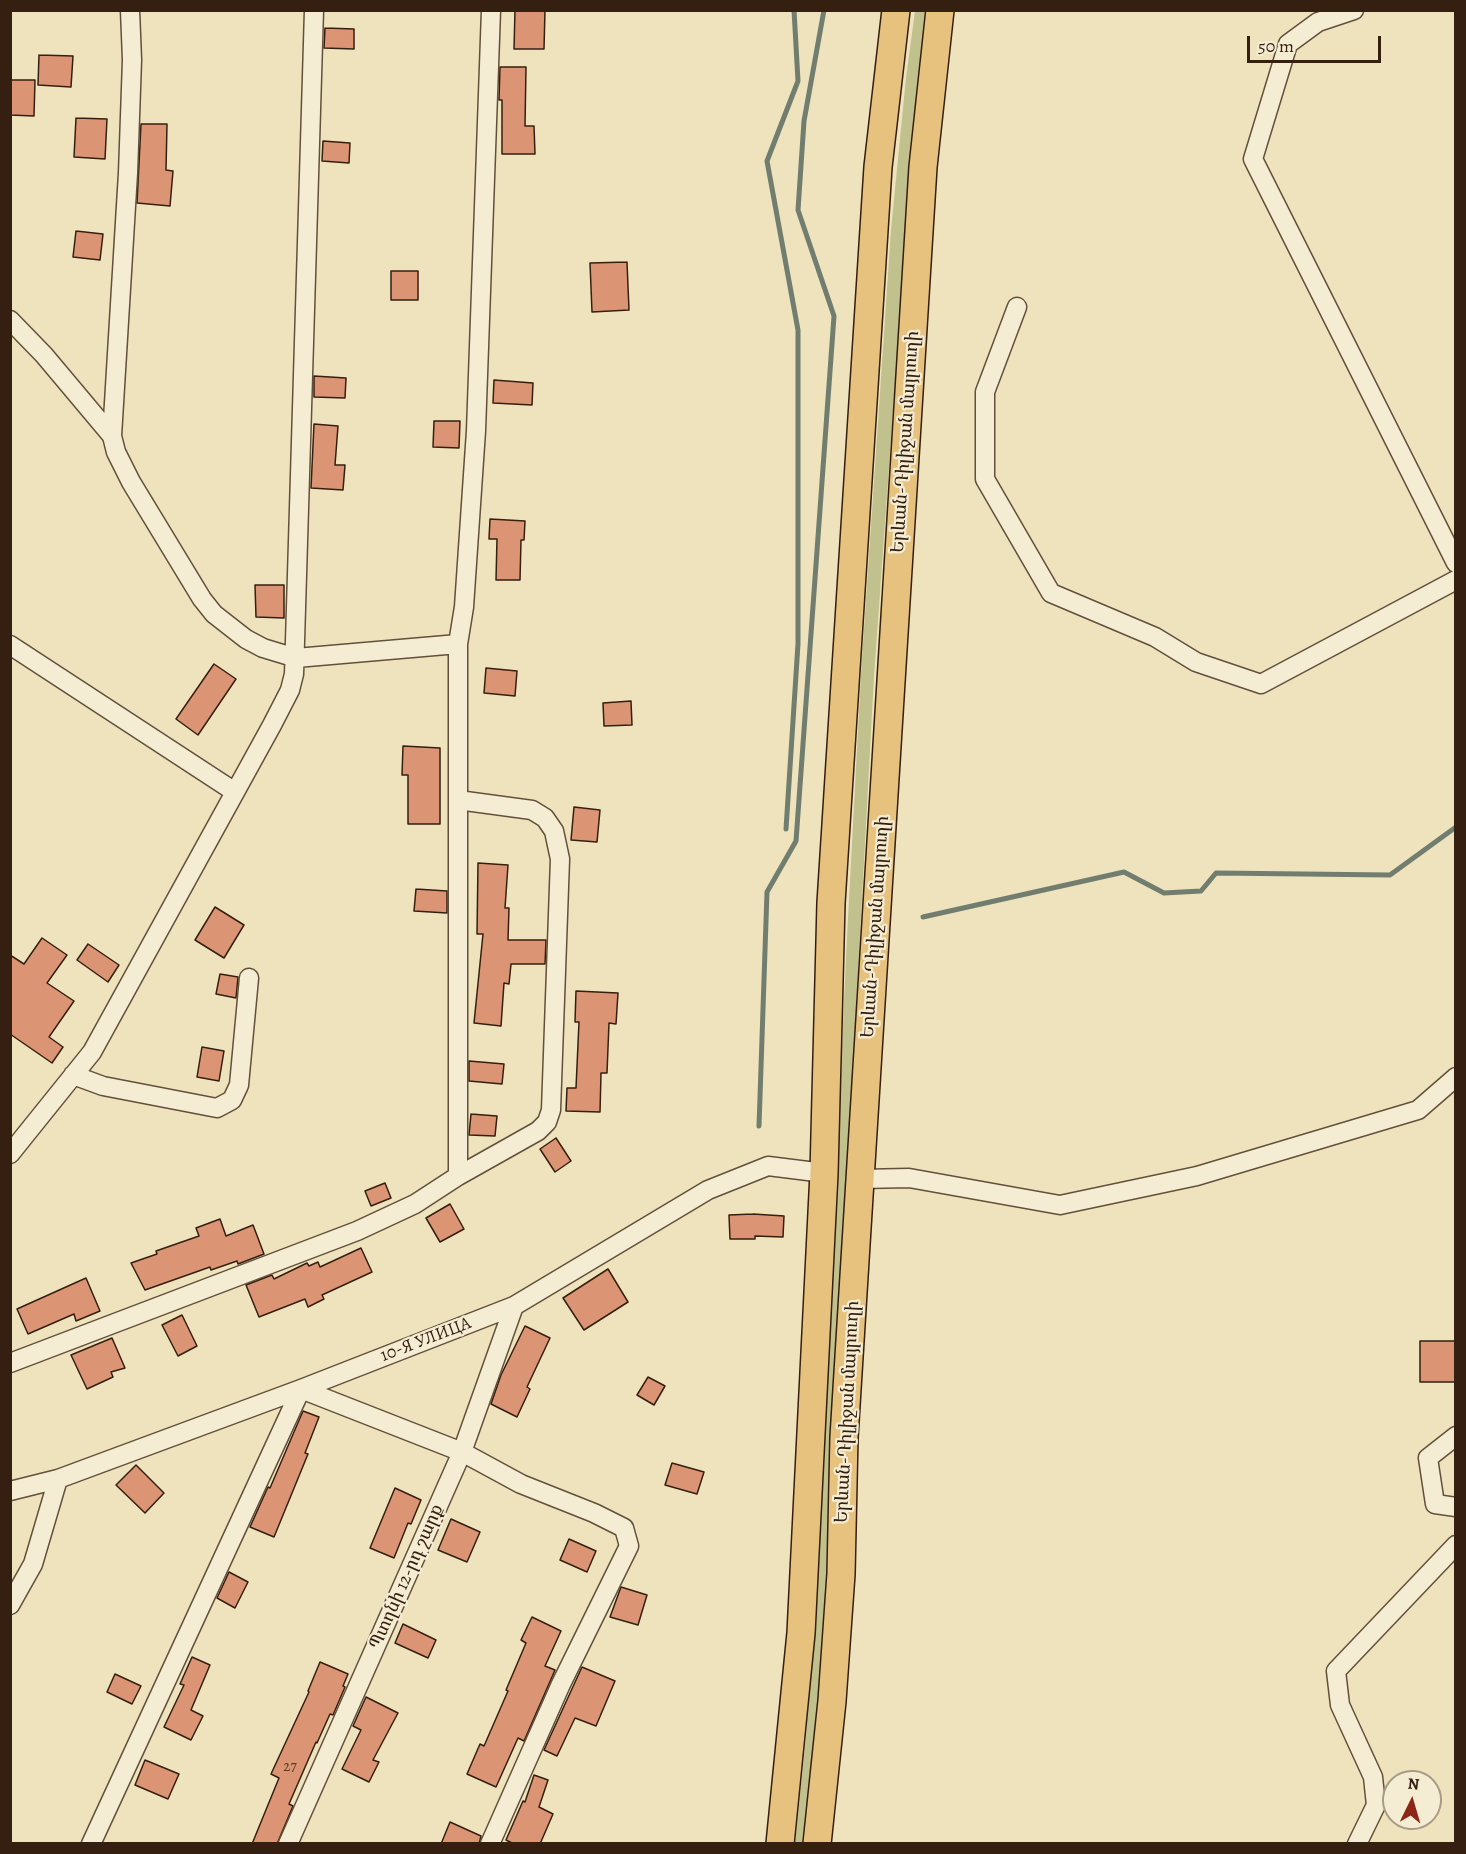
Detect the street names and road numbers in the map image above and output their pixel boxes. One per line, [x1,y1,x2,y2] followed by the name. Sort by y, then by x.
[887,330,925,554] street label: Երևան-Դիլիջան մայրուղի
[857,815,895,1039] street label: Երևան-Դիլիջան մայրուղի
[831,1300,865,1524] street label: Երևան-Դիլիջան մայրուղի
[378,1313,474,1367] street label: 10-Я УЛИЦА
[365,1501,449,1653] street label: Պտղնի 12-րդ շարք

